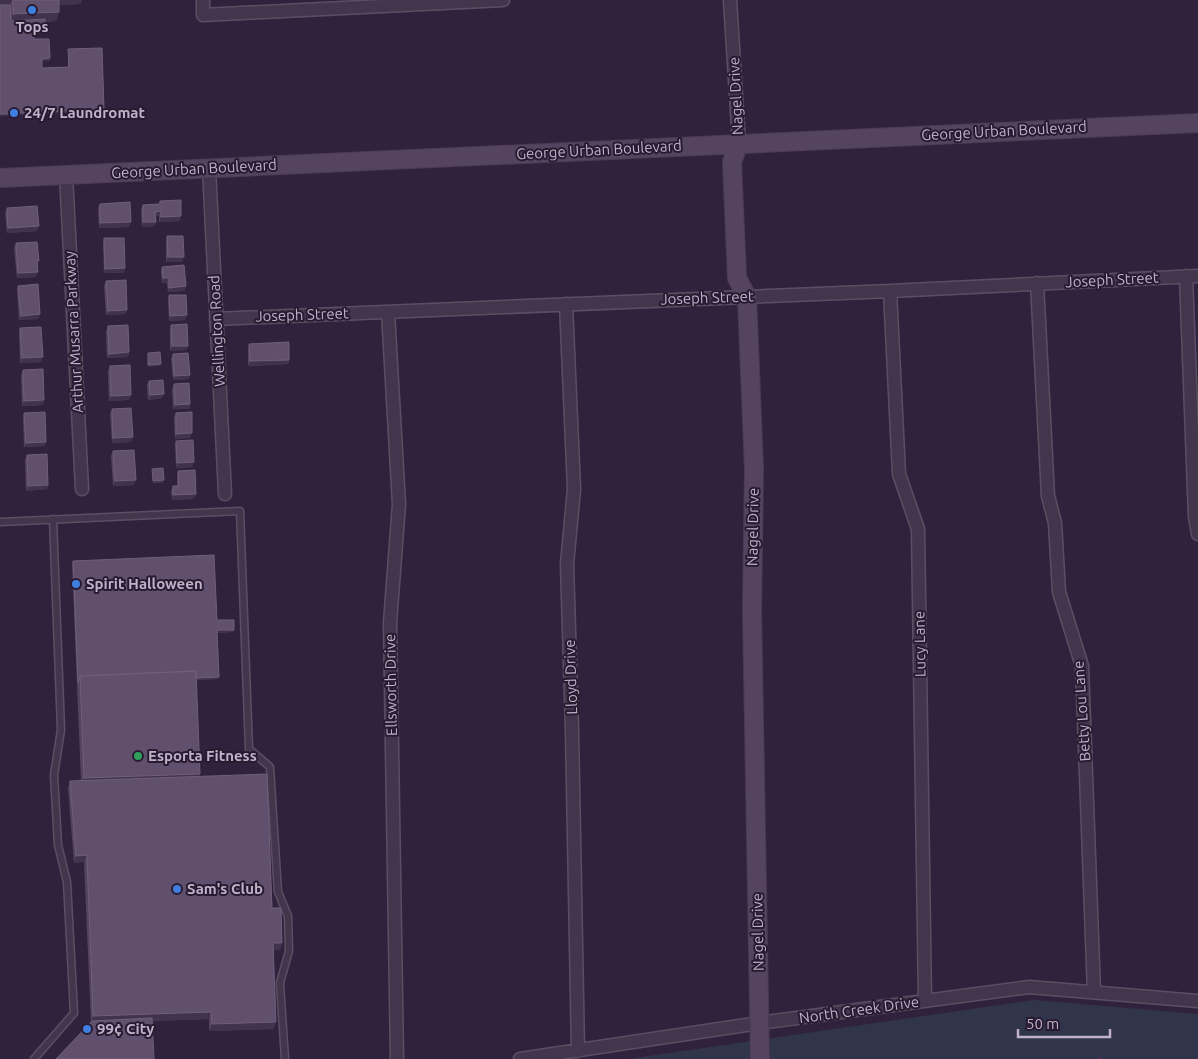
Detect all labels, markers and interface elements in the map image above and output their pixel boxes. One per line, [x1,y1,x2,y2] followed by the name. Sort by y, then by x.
[26,4,38,16] marker: Tops
[15,18,49,35] place label: Tops
[725,57,746,135] street label: Nagel Drive
[24,104,145,121] place label: 24/7 Laundromat
[8,107,20,119] marker: 24/7 Laundromat
[921,118,1087,143] street label: George Urban Boulevard
[516,137,682,162] street label: George Urban Boulevard
[111,156,277,181] street label: George Urban Boulevard
[61,251,86,414] street label: Arthur Musarra Parkway
[1065,269,1159,290] street label: Joseph Street
[205,275,228,387] street label: Wellington Road
[660,287,754,308] street label: Joseph Street
[255,304,349,325] street label: Joseph Street
[743,488,762,566] street label: Nagel Drive
[86,575,203,592] place label: Spirit Halloween
[70,578,82,590] marker: Spirit Halloween
[910,611,929,677] street label: Lucy Lane
[381,634,400,736] street label: Ellsworth Drive
[561,639,580,715] street label: Lloyd Drive
[1070,660,1093,762] street label: Betty Lou Lane
[148,747,257,764] place label: Esporta Fitness
[132,750,144,762] marker: Esporta Fitness
[187,880,263,897] place label: Sam's Club
[171,883,183,895] marker: Sam's Club
[748,893,767,971] street label: Nagel Drive
[798,993,920,1026] street label: North Creek Drive
[1018,1006,1110,1038] scale bar
[1026,1015,1059,1032] text: 50 m
[97,1020,154,1037] place label: 99¢ City
[81,1023,93,1035] marker: 99¢ City

